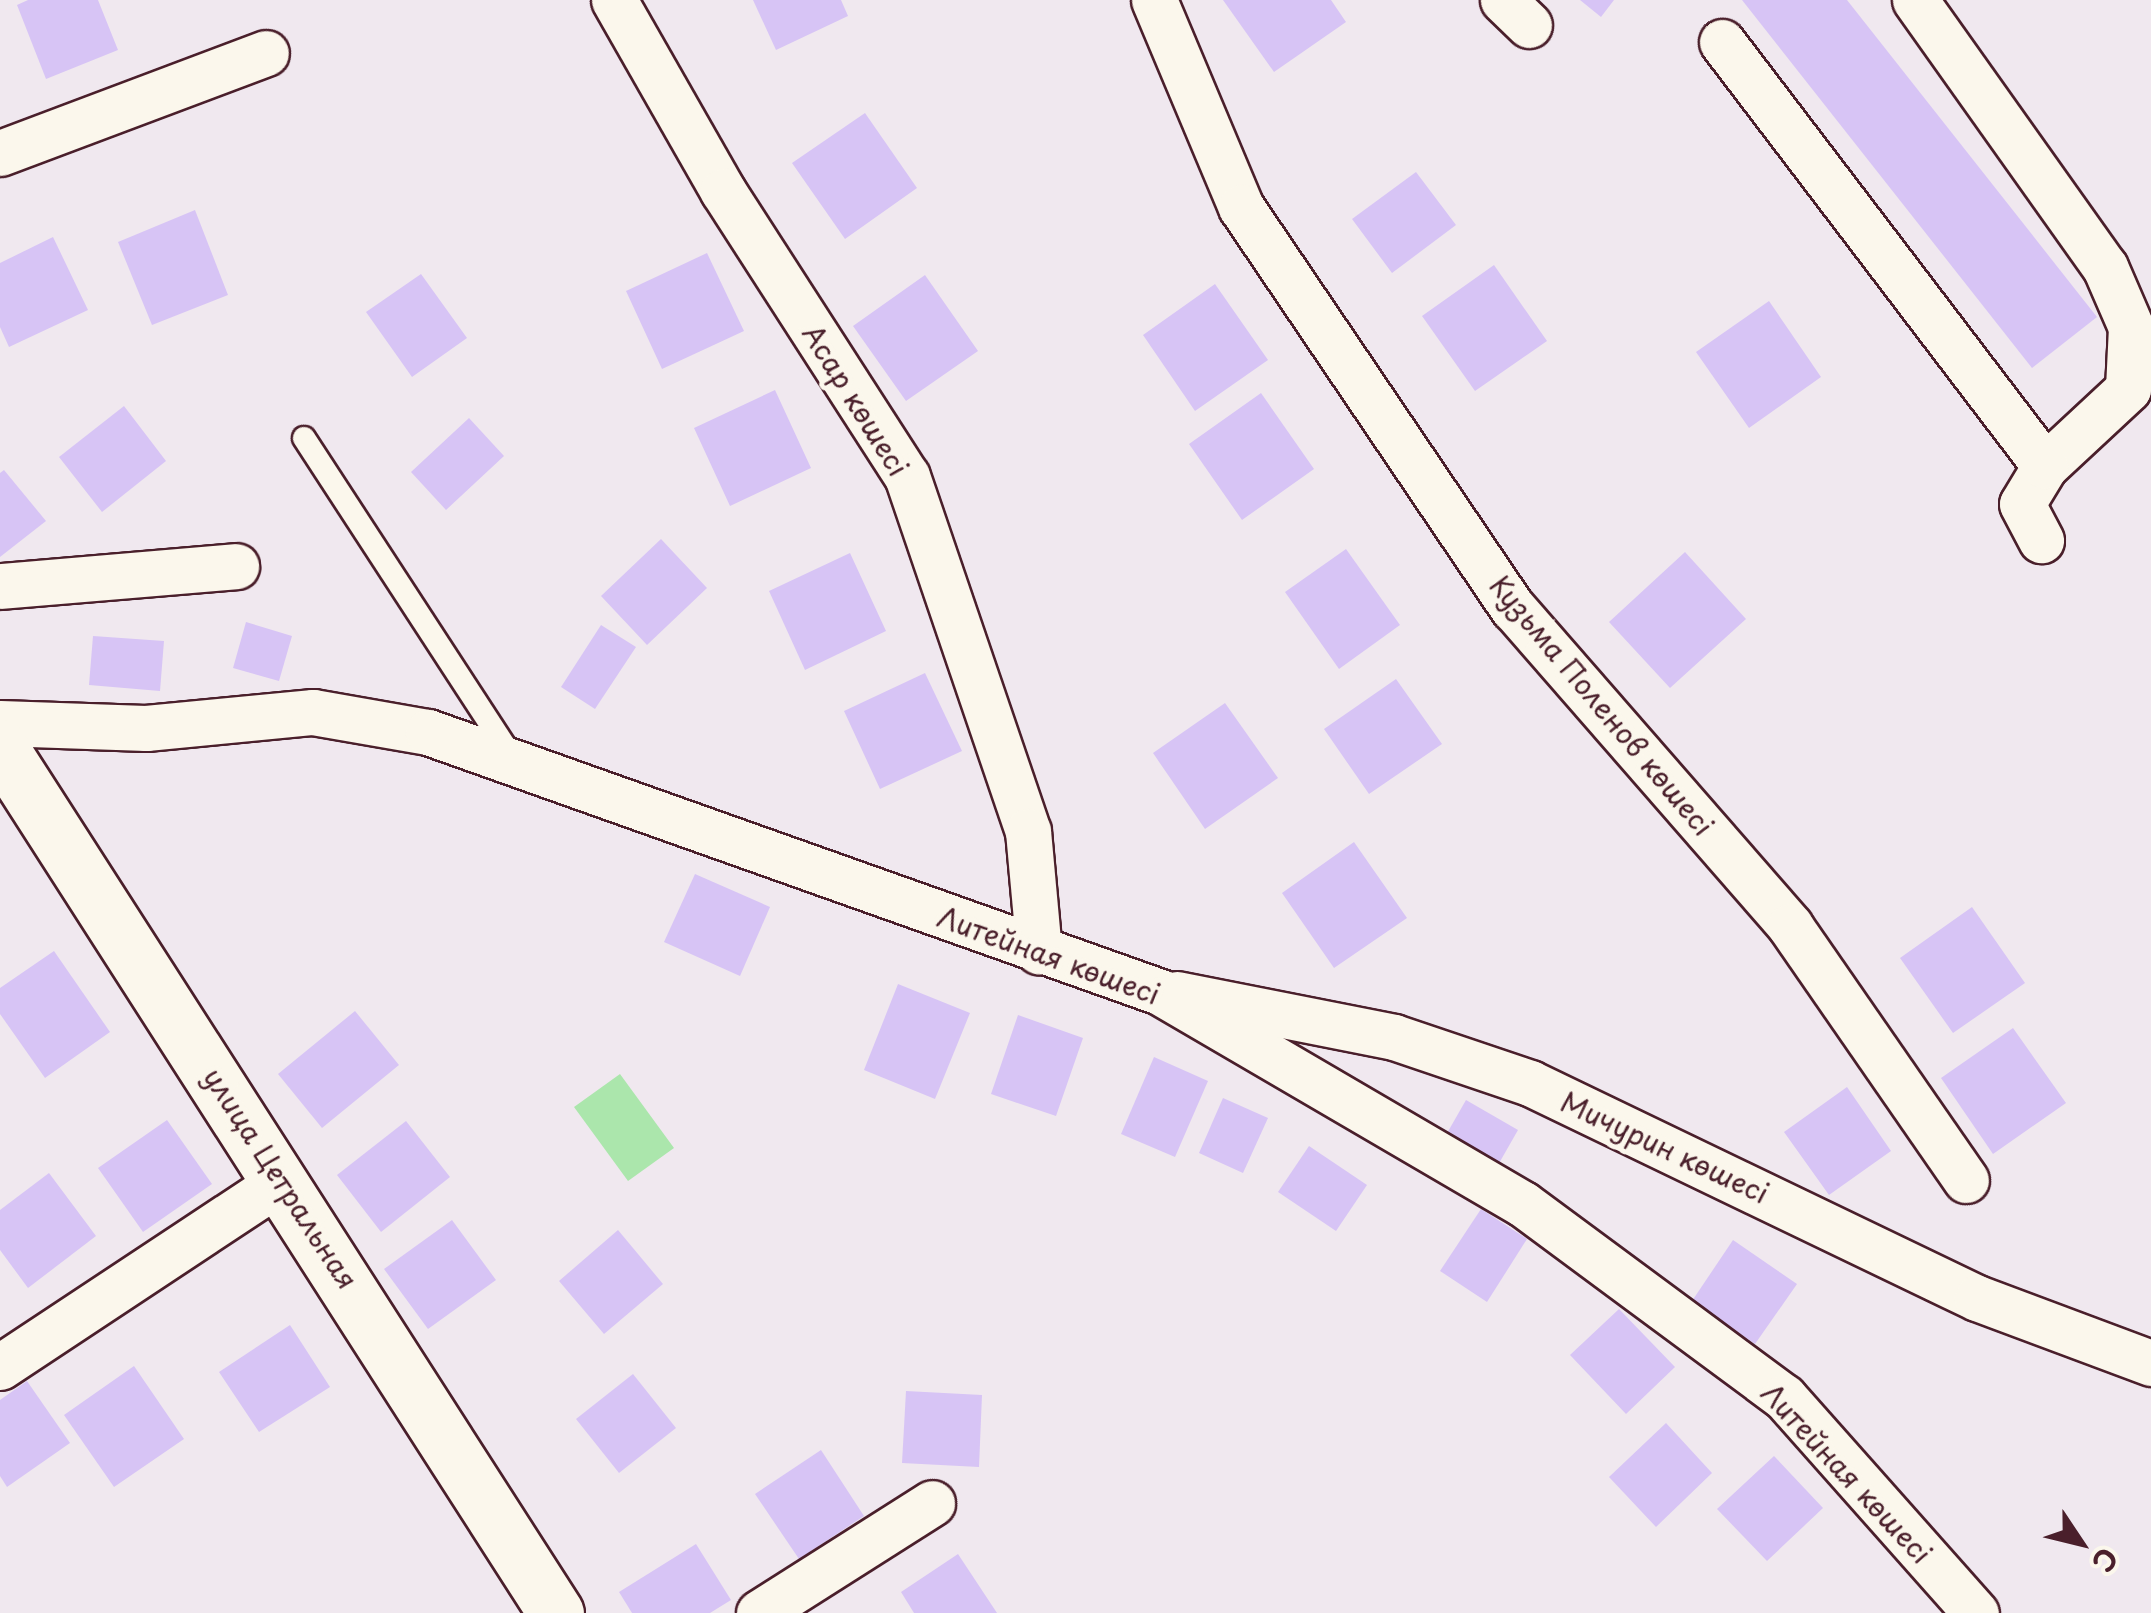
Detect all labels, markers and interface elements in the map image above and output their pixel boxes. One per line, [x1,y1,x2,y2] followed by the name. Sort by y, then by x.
[796,318,916,482] street label: Асар көшесі
[1483,567,1721,843] street label: Кузьма Поленов көшесі
[933,899,1165,1011] street label: Литейная көшесі
[197,1061,365,1295] street label: улица Цетральная
[1555,1084,1775,1210] street label: Мичурин көшесі
[1755,1376,1939,1570] street label: Литейная көшесі
[2031,1493,2131,1593] north arrow
[2082,1540,2130,1581] text: С

